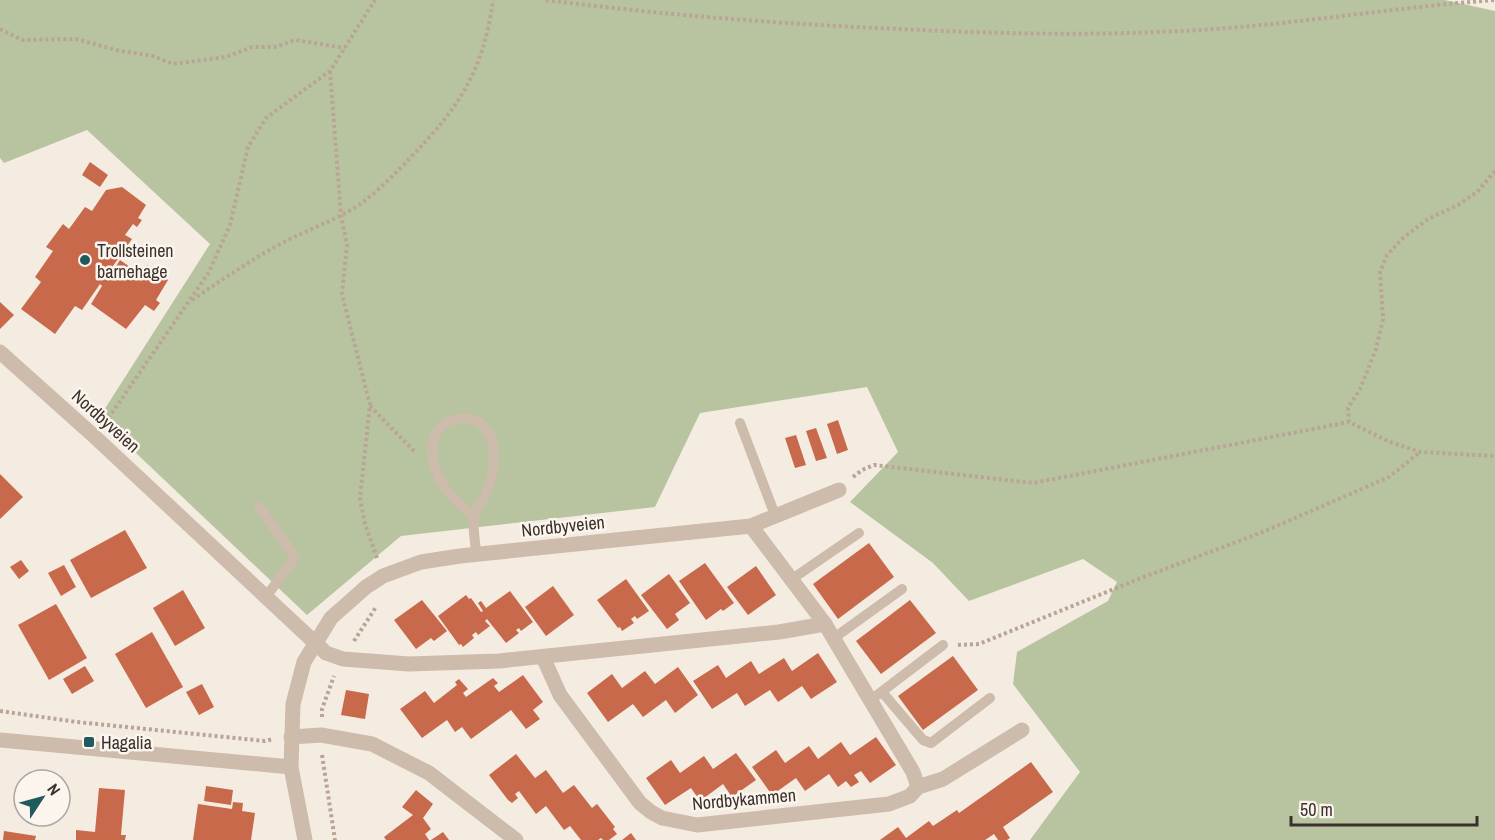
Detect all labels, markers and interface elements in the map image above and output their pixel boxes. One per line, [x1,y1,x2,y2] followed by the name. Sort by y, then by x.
[97,238,174,284] place label: Trollsteinen barnehage
[78,253,92,267] marker: Trollsteinen barnehage
[67,384,145,458] street label: Nordbyveien
[520,509,606,543] street label: Nordbyveien
[101,730,152,755] place label: Hagalia
[82,735,96,749] marker: Hagalia
[12,768,72,828] north arrow
[42,779,66,799] text: N
[691,782,797,816] street label: Nordbykammen
[1291,789,1477,827] scale bar
[1300,797,1333,822] text: 50 m

